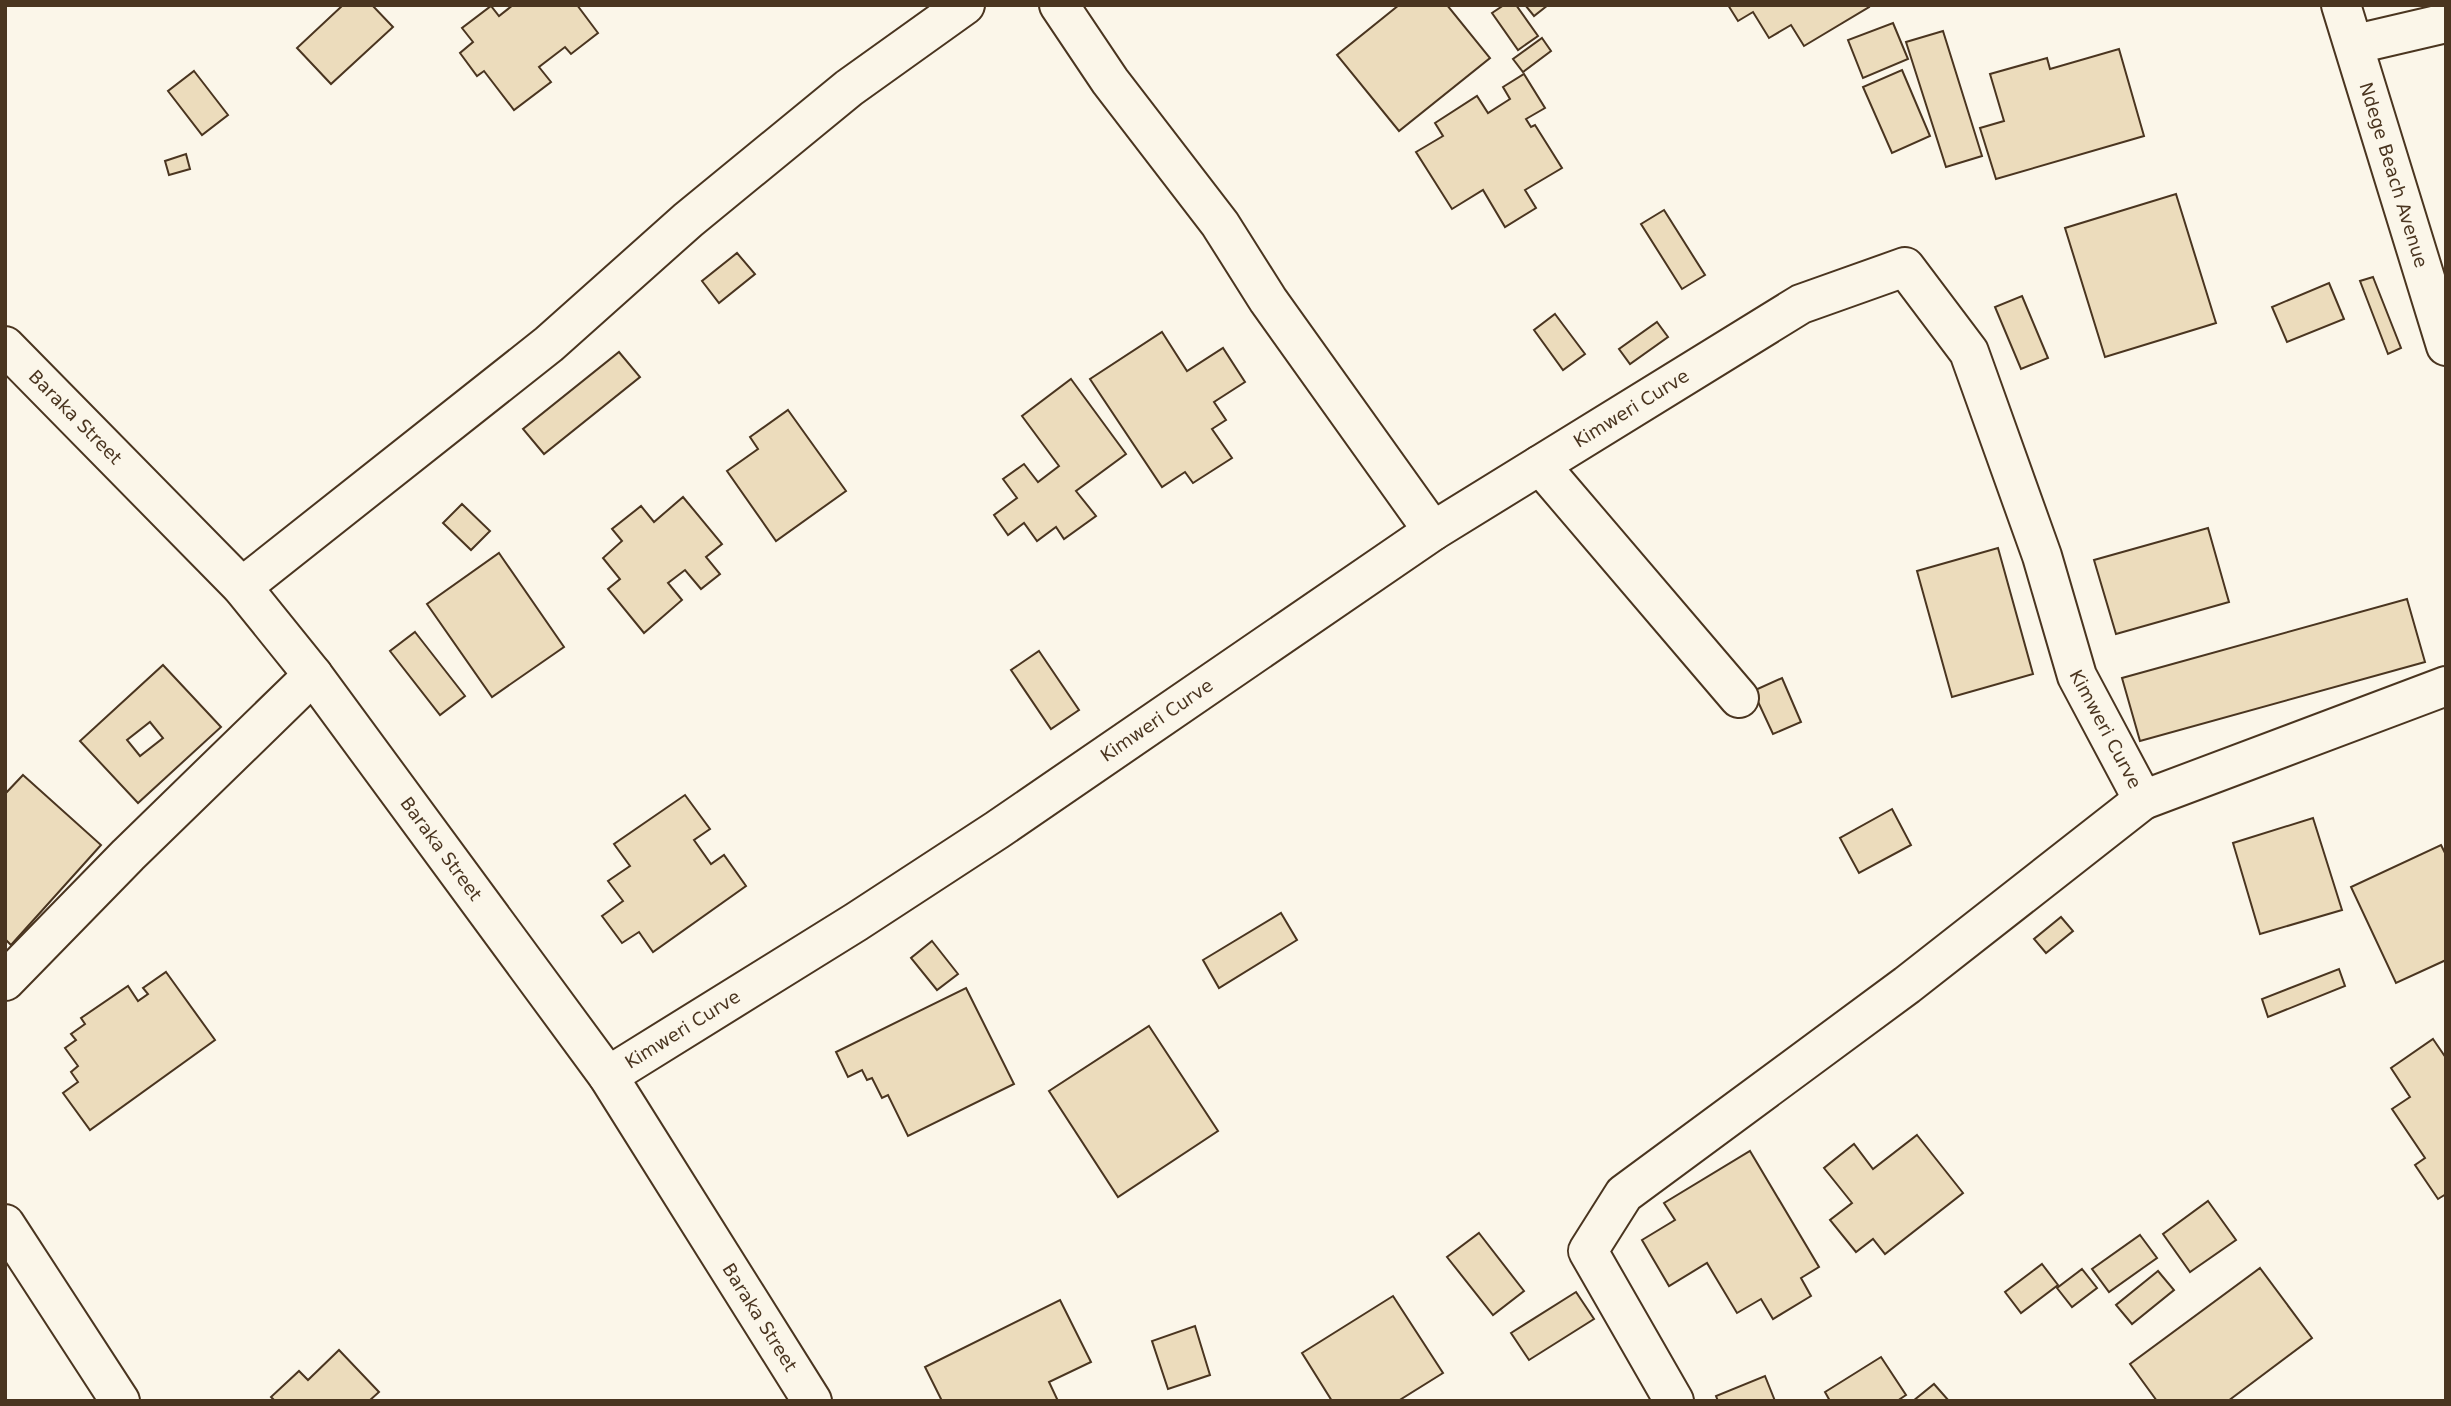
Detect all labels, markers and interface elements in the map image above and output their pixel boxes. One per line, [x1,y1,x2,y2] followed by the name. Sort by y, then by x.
[2355,80,2432,270] street label: Ndege Beach Avenue
[1570,365,1693,452] street label: Kimweri Curve
[25,366,126,468] street label: Baraka Street
[2066,666,2146,792] street label: Kimweri Curve
[1096,674,1217,766] street label: Kimweri Curve
[396,793,486,905] street label: Baraka Street
[621,986,744,1073] street label: Kimweri Curve
[718,1259,802,1375] street label: Baraka Street

